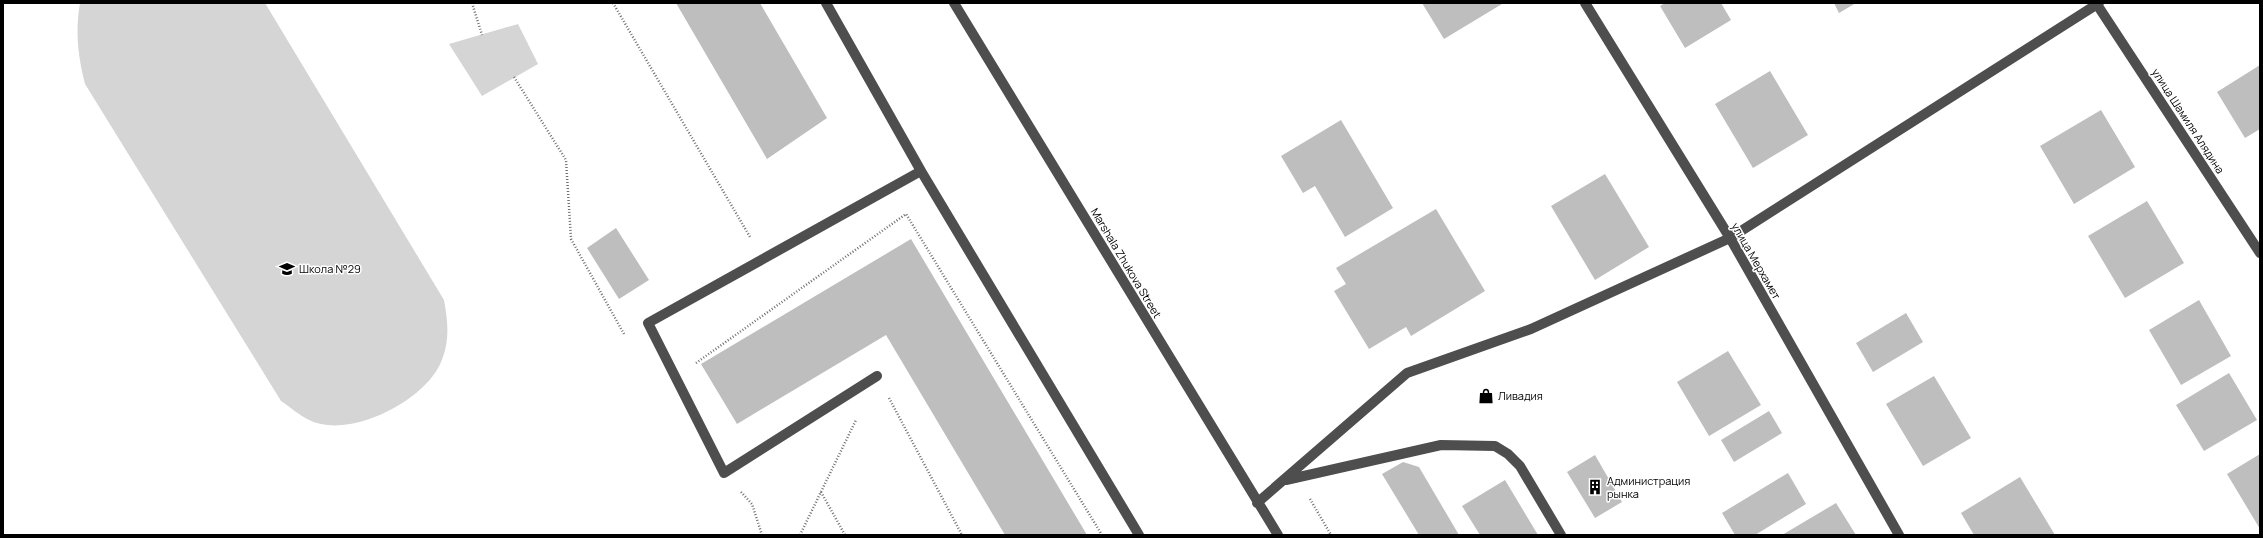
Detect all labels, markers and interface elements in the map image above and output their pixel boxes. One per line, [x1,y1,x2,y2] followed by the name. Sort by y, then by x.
[2149,65,2228,176] street label: улица Шамиля Алядина
[1088,205,1165,320] street label: Marshala Zhukova Street
[1728,220,1785,302] street label: улица Мерхамет
[278,260,296,278] school or university icon: Школа №29
[299,261,361,276] place label: Школа №29
[1477,387,1495,405] shop icon: Ливадия
[1498,388,1543,403] place label: Ливадия
[1607,473,1690,501] place label: Администрация рынка
[1586,478,1604,496] building icon: Администрация рынка

